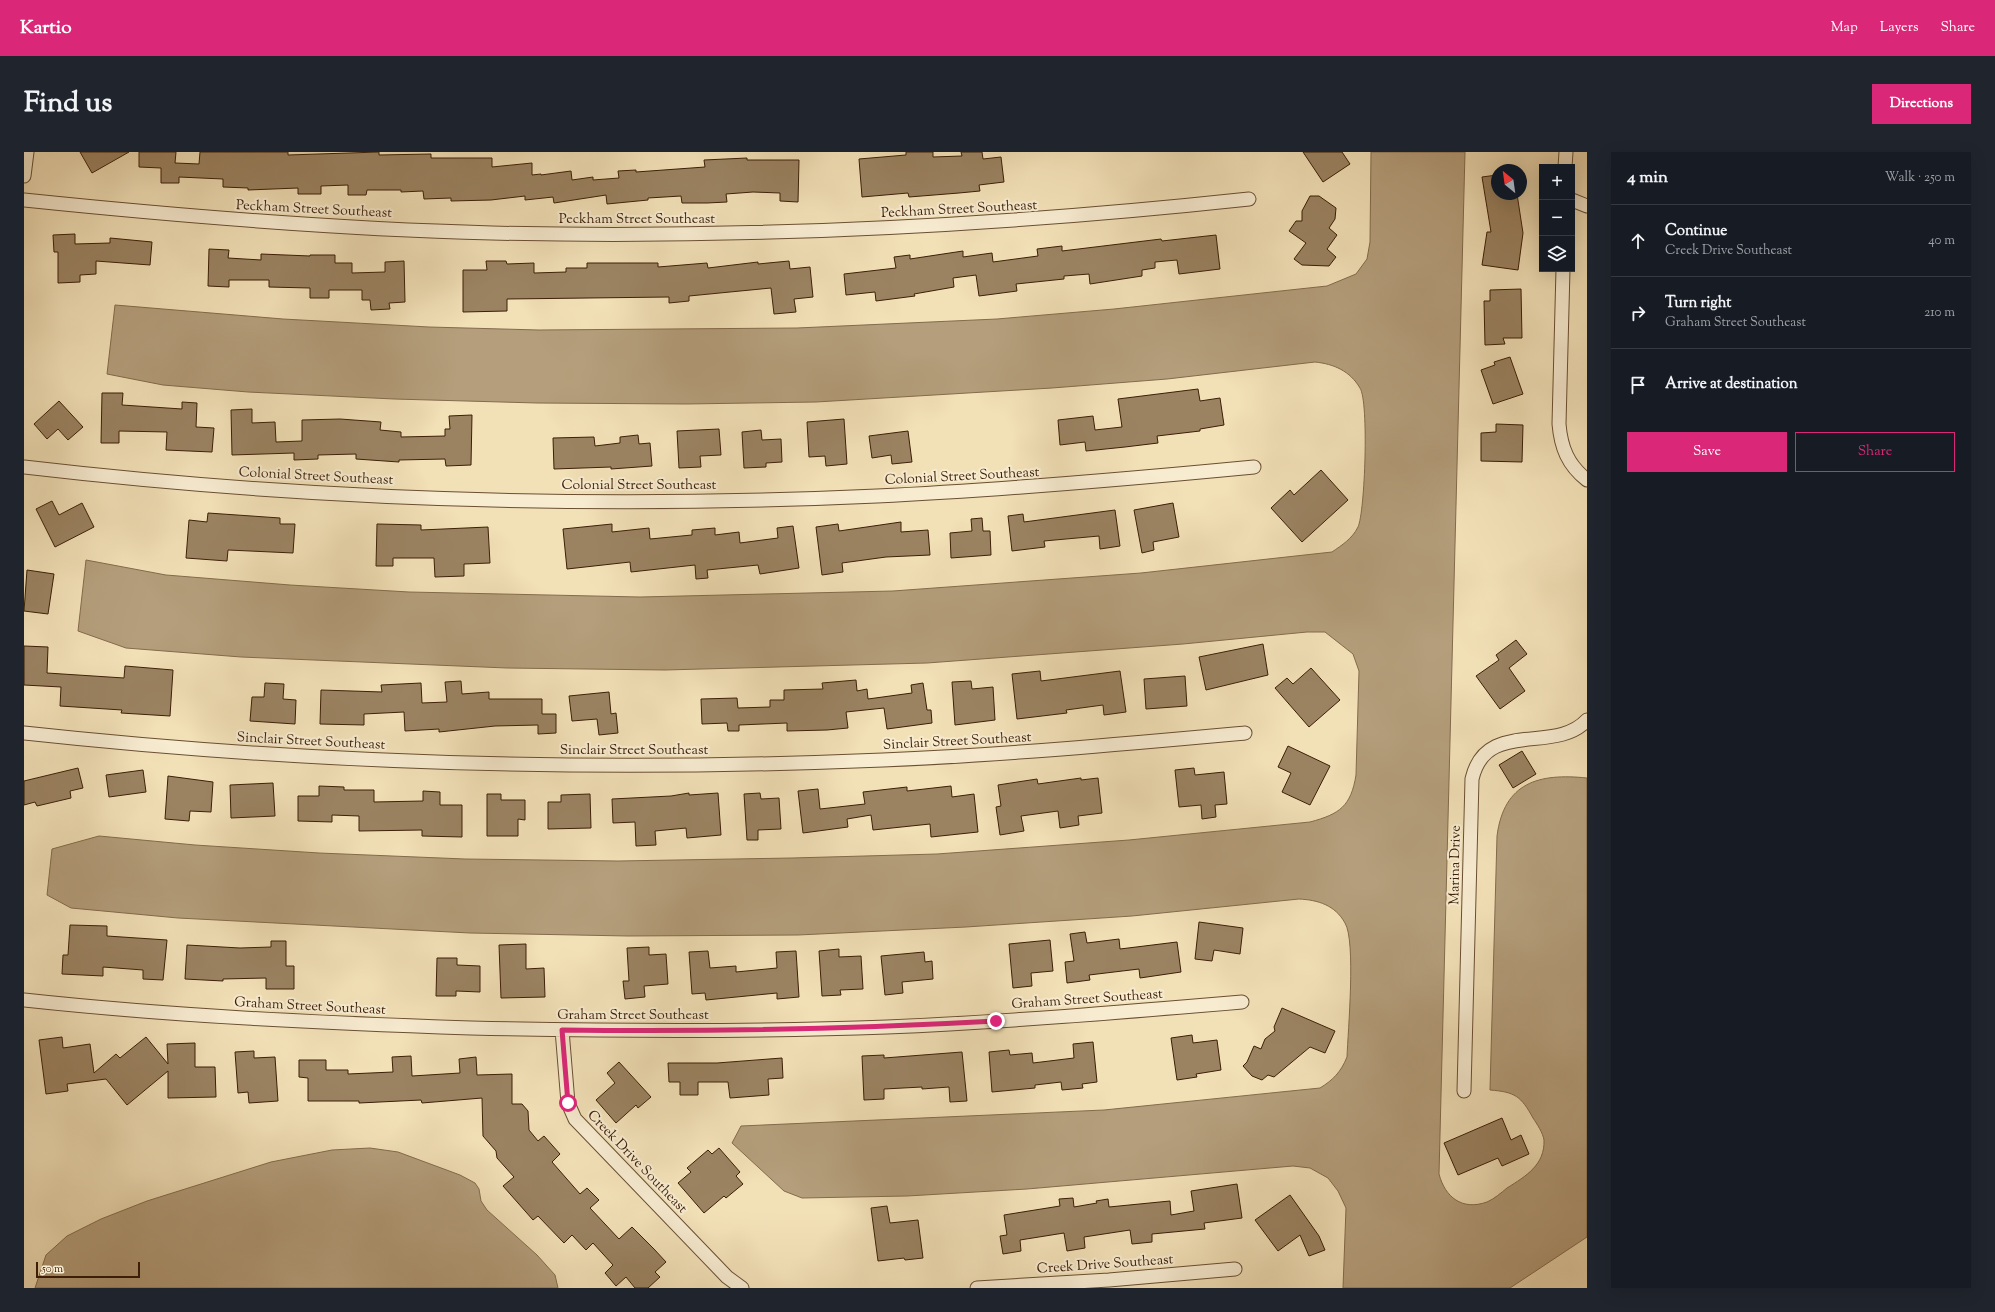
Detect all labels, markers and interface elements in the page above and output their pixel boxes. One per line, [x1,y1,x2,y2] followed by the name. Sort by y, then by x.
[20,15,72,42] text: Kartio
[1831,18,1858,38] text: Map
[1880,18,1918,38] text: Layers
[1940,18,1975,38] text: Share
[24,84,112,124] text: Find us
[1872,84,1971,124] button: Directions
[1491,164,1527,200] north arrow
[1539,164,1575,272] map controls
[1539,164,1575,200] button: +
[1627,166,1668,190] text: 4 min
[1885,169,1955,187] text: Walk · 250 m
[235,196,393,224] street label: Peckham Street Southeast
[881,196,1038,224] street label: Peckham Street Southeast
[1539,200,1575,236] button: −
[559,210,715,230] street label: Peckham Street Southeast
[1665,221,1727,242] text: Continue
[1627,230,1649,252] icon: ahead
[1928,232,1955,250] text: 40 m
[1539,236,1575,272] button: layers
[1665,242,1792,260] text: Creek Drive Southeast
[1665,293,1731,314] text: Turn right
[1627,302,1649,324] icon: right
[1924,304,1955,322] text: 210 m
[1665,314,1806,332] text: Graham Street Southeast
[1627,374,1649,396] icon: arrive
[1665,374,1798,395] text: Arrive at destination
[1627,432,1787,472] button: Save
[1795,432,1955,472] button: Share
[238,463,394,491] street label: Colonial Street Southeast
[884,463,1040,491] street label: Colonial Street Southeast
[562,476,717,496] street label: Colonial Street Southeast
[236,728,386,756] street label: Sinclair Street Southeast
[882,728,1032,756] street label: Sinclair Street Southeast
[560,741,708,761] street label: Sinclair Street Southeast
[1445,825,1467,905] street label: Marina Drive
[1011,985,1164,1015] street label: Graham Street Southeast
[234,993,386,1021] street label: Graham Street Southeast
[557,1006,709,1026] street label: Graham Street Southeast
[987,1012,1005,1030] route end
[559,1094,577,1112] route start
[582,1106,691,1219] street label: Creek Drive Southeast
[1036,1250,1174,1280] street label: Creek Drive Southeast
[36,1260,140,1279] scale bar
[42,1261,63,1277] text: 50 m

